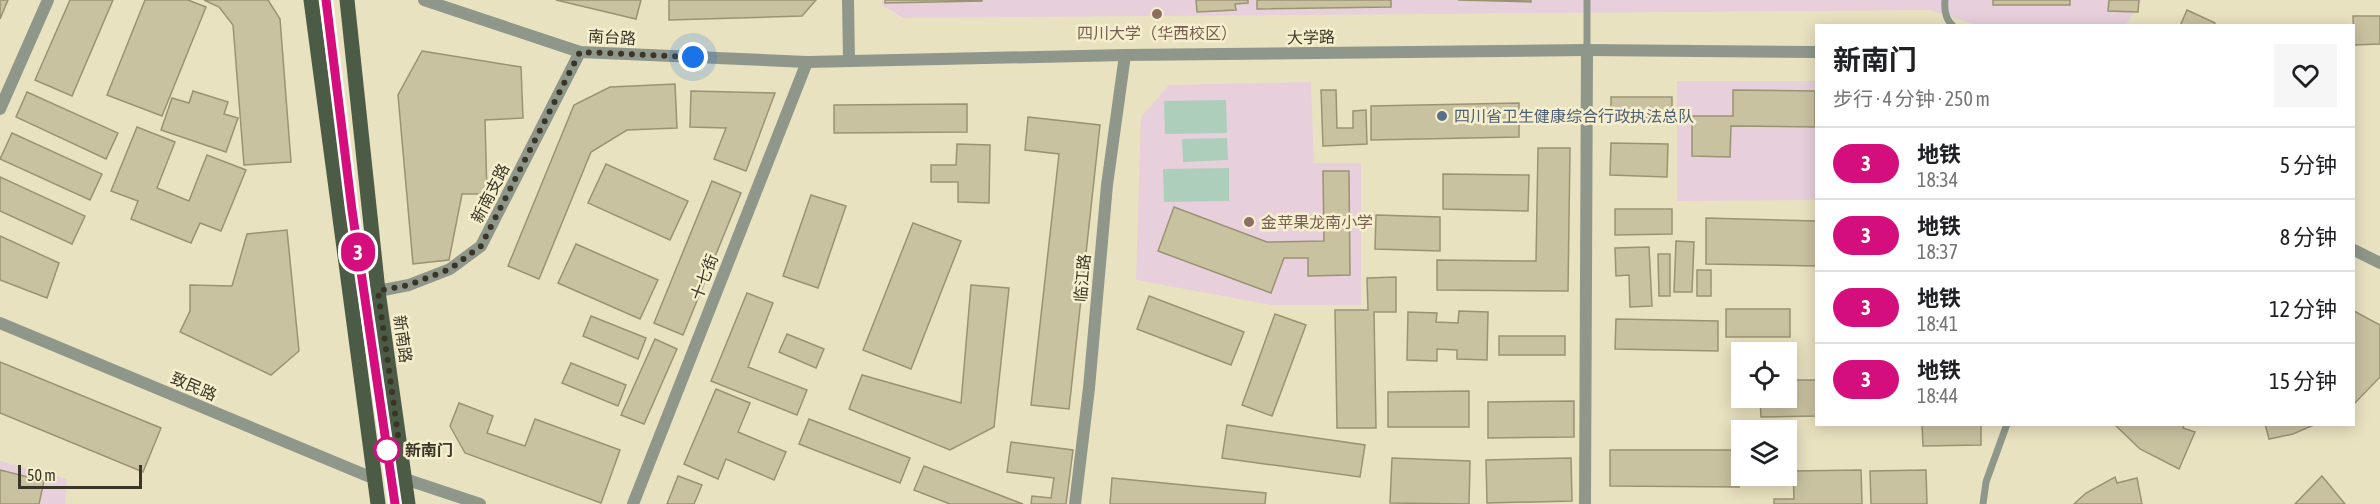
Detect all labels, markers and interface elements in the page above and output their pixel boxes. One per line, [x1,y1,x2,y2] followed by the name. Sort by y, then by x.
[1150,7,1164,21] marker: 四川大学（华西校区）
[1077,24,1237,42] place label: 四川大学（华西校区）
[588,27,636,47] street label: 南台路
[1287,28,1335,46] street label: 大学路
[678,42,708,72] your location
[1833,44,1917,76] text: 新南门
[2274,44,2337,107] button: heart
[1833,87,1990,110] text: 步行 · 4 分钟 · 250 m
[1454,107,1694,125] place label: 四川省卫生健康综合行政执法总队
[1435,109,1449,123] marker: 四川省卫生健康综合行政执法总队
[1917,141,1961,167] text: 地铁
[1861,151,1871,175] text: 3
[2280,152,2337,178] text: 5 分钟
[467,160,513,226] street label: 新南支路
[1917,168,1958,191] text: 18:34
[1261,213,1373,231] place label: 金苹果龙南小学
[1917,213,1961,239] text: 地铁
[1242,215,1256,229] marker: 金苹果龙南小学
[1861,223,1871,247] text: 3
[2280,224,2337,250] text: 8 分钟
[338,232,378,272] line badge: 3
[353,240,363,264] text: 3
[1917,240,1958,263] text: 18:37
[687,251,721,303] street label: 十七街
[1071,253,1093,303] street label: 临江路
[1917,285,1961,311] text: 地铁
[1861,295,1871,319] text: 3
[2269,296,2337,322] text: 12 分钟
[1917,312,1958,335] text: 18:41
[391,314,415,364] street label: 新南路
[1731,342,1797,486] map controls
[1731,342,1797,408] button: locate
[1917,357,1961,383] text: 地铁
[1861,367,1871,391] text: 3
[168,368,220,404] street label: 致民路
[2269,368,2337,394] text: 15 分钟
[1917,384,1958,407] text: 18:44
[1731,420,1797,486] button: layers
[374,437,400,463] marker: 新南门
[405,441,453,459] place label: 新南门
[18,462,142,490] scale bar
[27,466,56,484] text: 50 m

